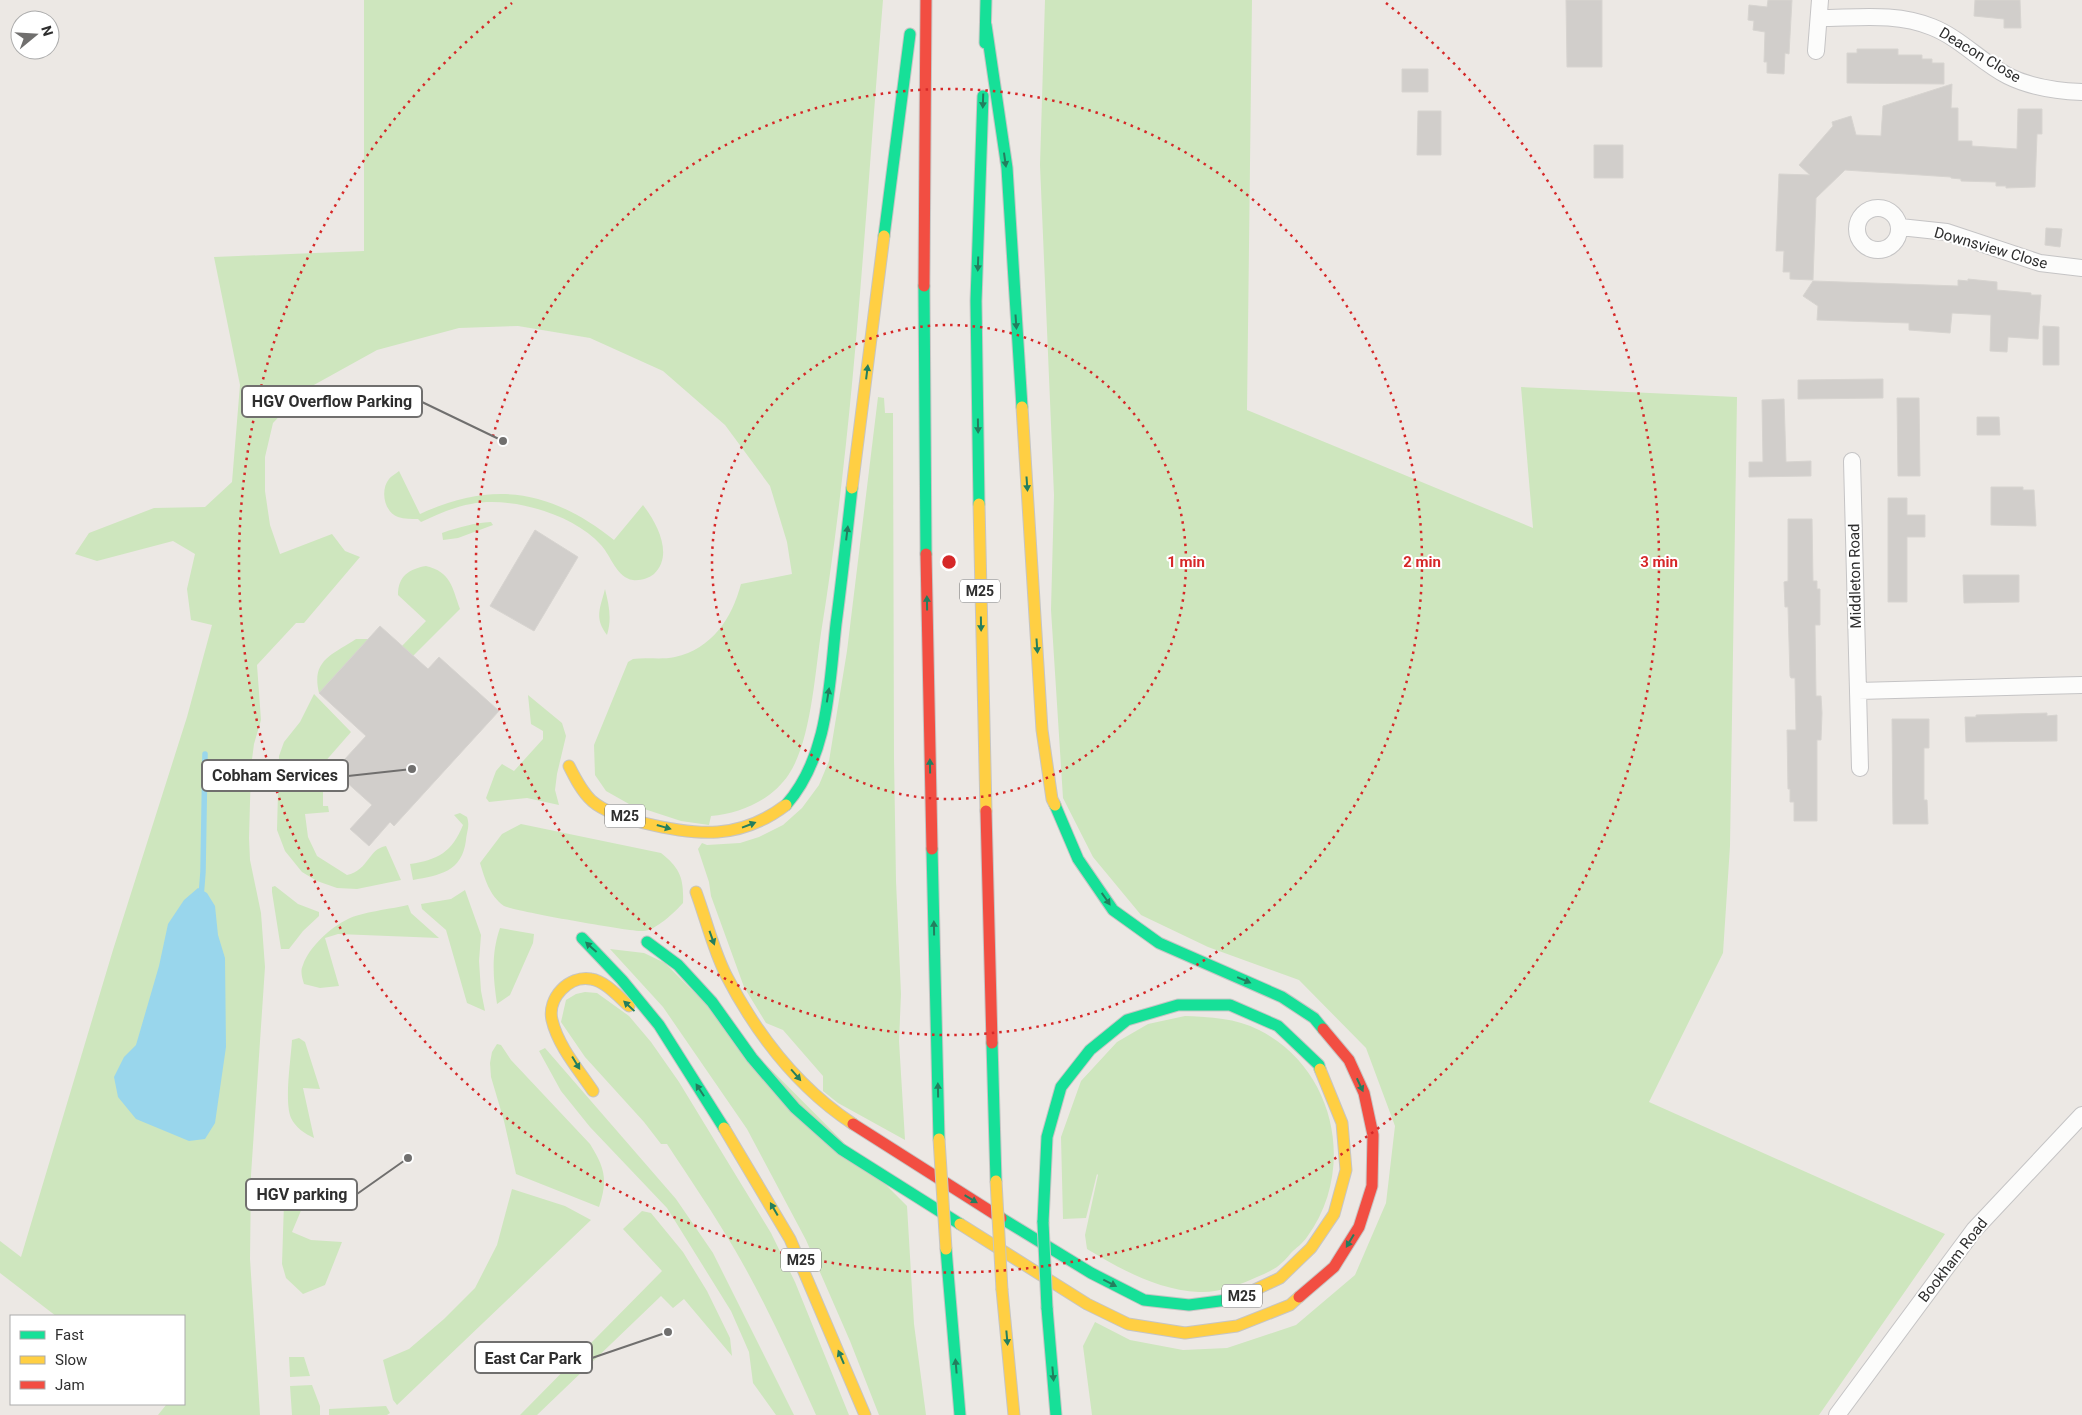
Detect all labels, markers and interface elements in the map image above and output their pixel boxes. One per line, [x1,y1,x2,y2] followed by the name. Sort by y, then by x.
[10,10,60,60] north arrow
[38,24,57,38] text: N
[1936,24,2024,86] street label: Deacon Close
[979,93,987,109] one-way arrow
[1002,152,1010,168] one-way arrow
[1932,223,2050,273] street label: Downsview Close
[973,256,981,272] one-way arrow
[1013,314,1021,330] one-way arrow
[863,364,871,380] one-way arrow
[242,386,422,417] callout: HGV Overflow Parking
[252,392,412,411] text: HGV Overflow Parking
[974,418,982,434] one-way arrow
[1023,477,1031,493] one-way arrow
[1845,523,1865,629] street label: Middleton Road
[843,525,851,541] one-way arrow
[940,553,958,571] centre of rings
[1167,553,1205,571] text: 1 min
[1403,553,1441,571] text: 2 min
[1640,553,1678,571] text: 3 min
[960,580,1000,602] road number: M25
[923,595,931,611] one-way arrow
[977,616,985,632] one-way arrow
[1034,639,1042,655] one-way arrow
[825,686,833,702] one-way arrow
[926,757,934,773] one-way arrow
[202,760,348,791] callout: Cobham Services
[212,766,338,785] text: Cobham Services
[605,804,645,828] road number: M25
[741,821,756,828] one-way arrow
[656,823,671,831] one-way arrow
[1101,892,1111,906] one-way arrow
[930,920,938,936] one-way arrow
[708,931,716,946] one-way arrow
[586,941,598,953] one-way arrow
[1236,977,1251,985] one-way arrow
[624,1000,636,1012] one-way arrow
[571,1057,580,1070] one-way arrow
[790,1069,801,1082] one-way arrow
[1357,1078,1365,1092] one-way arrow
[934,1082,942,1098] one-way arrow
[695,1084,705,1097] one-way arrow
[246,1179,357,1210] callout: HGV parking
[257,1185,347,1204] text: HGV parking
[964,1195,977,1204] one-way arrow
[770,1203,779,1216] one-way arrow
[1915,1214,1991,1306] street label: Bookham Road
[1346,1235,1355,1248] one-way arrow
[781,1248,821,1272] road number: M25
[1103,1279,1117,1287] one-way arrow
[1222,1284,1262,1308] road number: M25
[10,1315,185,1405] legend
[55,1326,84,1344] text: Fast
[1003,1331,1011,1347] one-way arrow
[475,1342,592,1373] callout: East Car Park
[484,1349,582,1368] text: East Car Park
[837,1350,845,1364] one-way arrow
[55,1351,87,1369] text: Slow
[951,1358,959,1374] one-way arrow
[1049,1366,1057,1382] one-way arrow
[55,1376,85,1394] text: Jam

